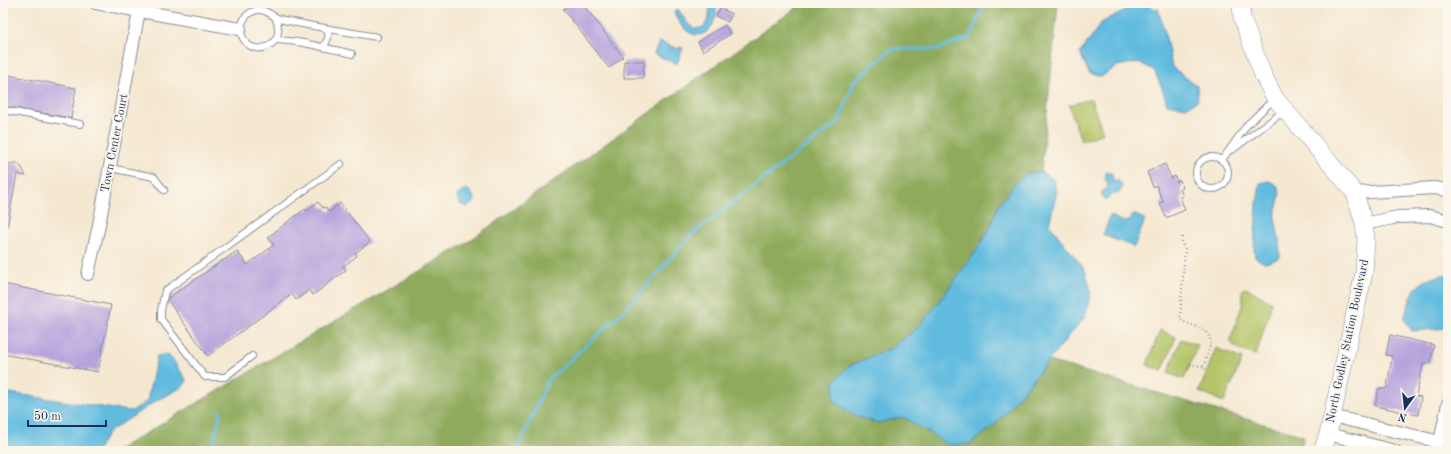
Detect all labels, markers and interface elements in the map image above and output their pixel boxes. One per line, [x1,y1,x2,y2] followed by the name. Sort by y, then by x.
[100,93,130,194] street label: Town Center Court
[1325,258,1371,424] street label: North Godley Station Boulevard
[1385,388,1425,428] north arrow
[28,402,106,428] scale bar
[34,410,61,423] text: 50 m
[1397,410,1408,423] text: N

